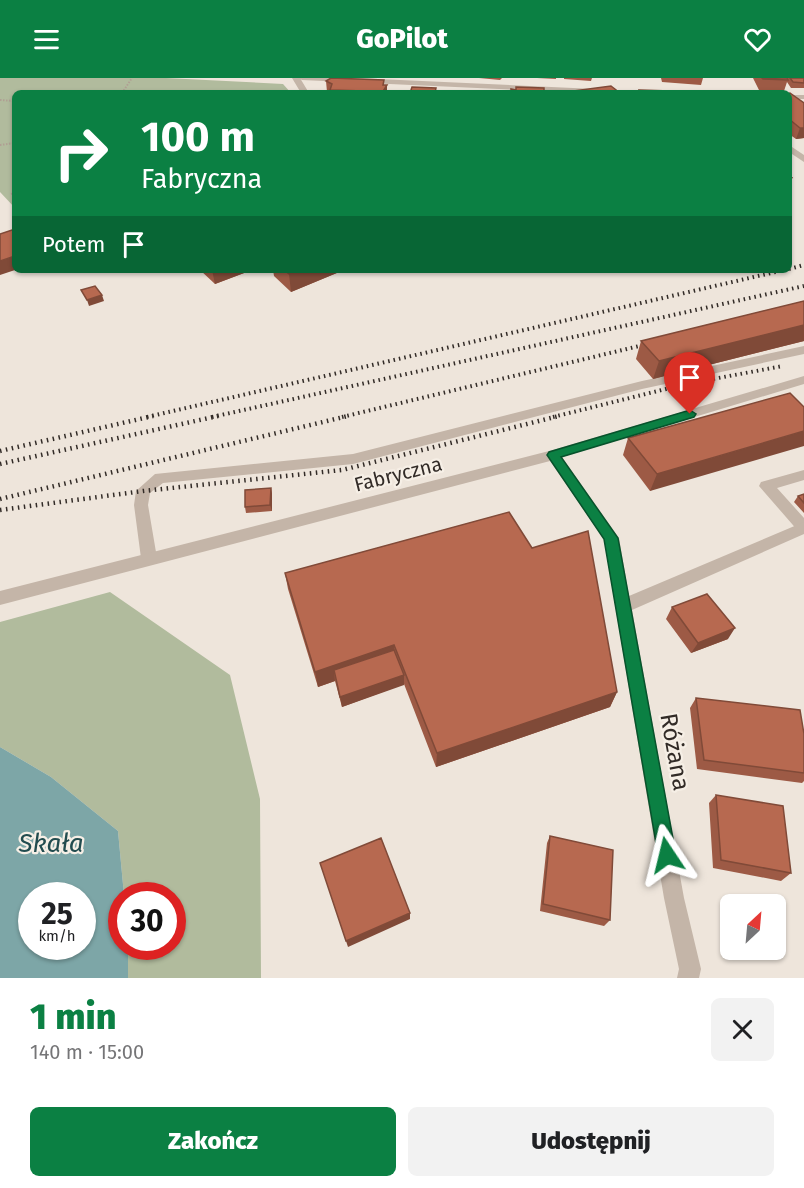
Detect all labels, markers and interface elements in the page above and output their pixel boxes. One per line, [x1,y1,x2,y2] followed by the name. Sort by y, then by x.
[30,23,63,56] icon: menu
[356,23,448,55] text: GoPilot
[741,23,774,56] icon: heart
[141,112,255,162] text: 100 m
[42,114,120,192] icon: right
[141,163,262,195] text: Fabryczna
[117,228,150,261] icon: arrive
[42,231,105,258] text: Potem
[664,352,715,414] pin
[673,361,706,394] icon: arrive
[352,451,444,497] street label: Fabryczna
[654,711,696,793] street label: Różana
[635,823,699,887] position arrow
[17,828,84,859] water label: Skała
[108,882,186,960] speed limit sign: 30
[720,894,786,960] north arrow
[720,894,786,960] map controls
[41,896,73,932] text: 25
[38,927,76,945] text: km/h
[30,995,116,1039] text: 1 min
[711,998,774,1061] button: close
[30,1040,144,1064] text: 140 m · 15:00
[30,1107,396,1176] button: Zakończ
[408,1107,774,1176] button: Udostępnij

